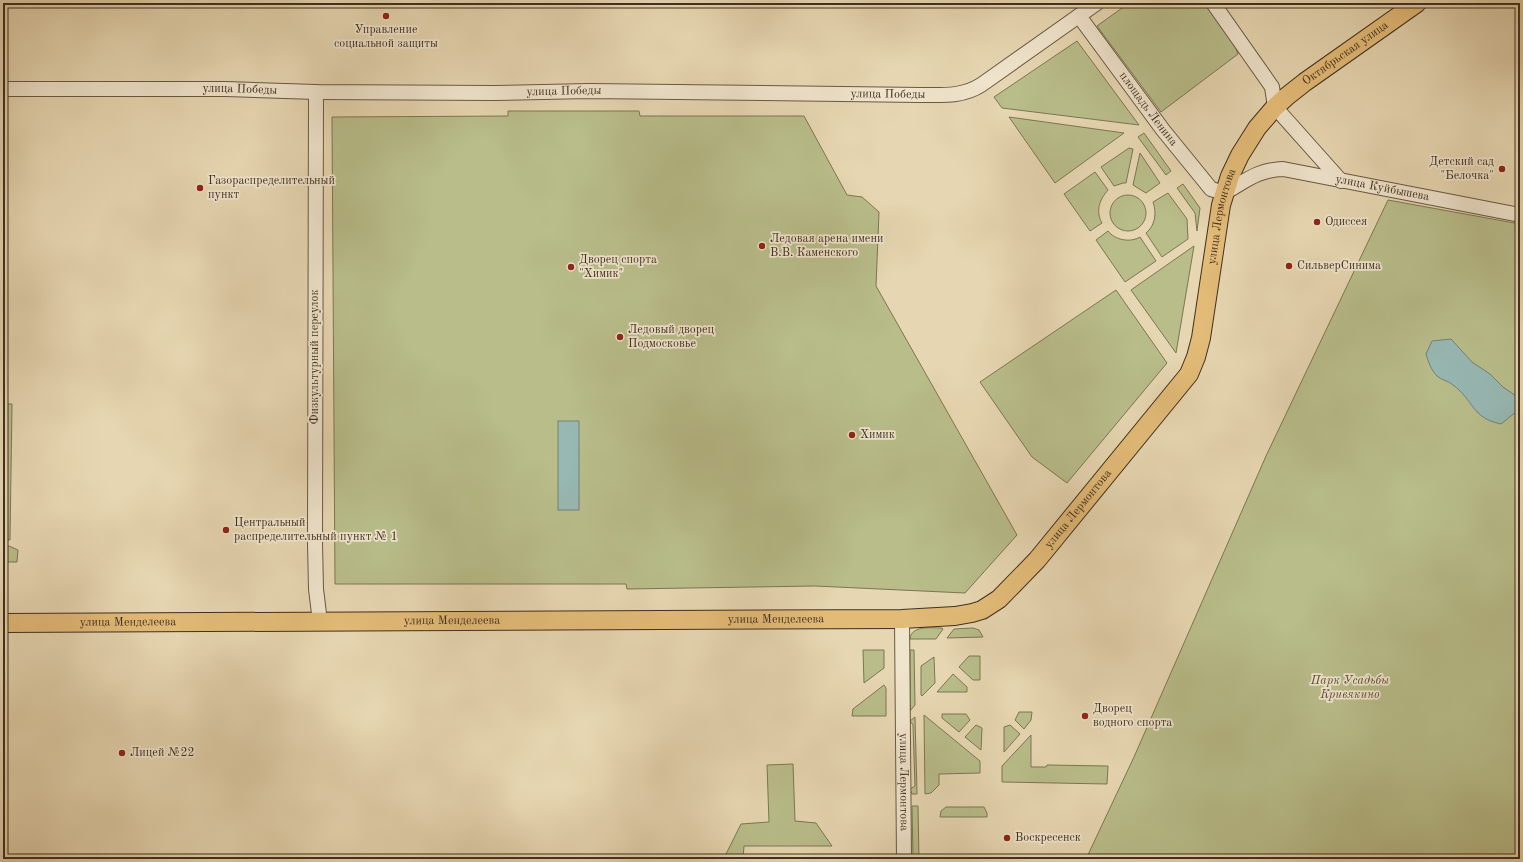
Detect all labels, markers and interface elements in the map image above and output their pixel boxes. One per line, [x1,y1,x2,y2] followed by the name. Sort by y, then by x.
[381,11,391,21] marker: Управление социальной защиты
[1300,19,1391,88] street label: Октябрьская улица
[334,24,438,50] place label: Управление социальной защиты
[1117,70,1180,148] street label: площадь Ленина
[203,83,278,97] street label: улица Победы
[526,85,601,98] street label: улица Победы
[850,88,925,101] street label: улица Победы
[1429,156,1494,182] place label: Детский сад "Белочка"
[1497,164,1507,174] marker: Детский сад "Белочка"
[1206,167,1239,265] street label: улица Лермонтова
[1334,173,1430,203] street label: улица Куйбышева
[208,175,335,201] place label: Газораспределительный пункт
[195,183,205,193] marker: Газораспределительный пункт
[1325,216,1367,228] place label: Одиссея
[1312,217,1322,227] marker: Одиссея
[770,233,883,259] place label: Ледовая арена имени В.В. Каменского
[757,241,767,251] marker: Ледовая арена имени В.В. Каменского
[579,254,657,280] place label: Дворец спорта "Химик"
[1297,260,1381,272] place label: СильверСинима
[1284,261,1294,271] marker: СильверСинима
[566,262,576,272] marker: Дворец спорта "Химик"
[309,289,321,425] street label: Физкультурный переулок
[628,324,715,350] place label: Ледовый дворец Подмосковье
[615,332,625,342] marker: Ледовый дворец Подмосковье
[860,429,895,441] place label: Химик
[847,430,857,440] marker: Химик
[1043,467,1114,551] street label: улица Лермонтова
[234,517,398,543] place label: Центральный распределительный пункт № 1
[221,525,231,535] marker: Центральный распределительный пункт № 1
[728,613,824,626] street label: улица Менделеева
[404,615,500,627] street label: улица Менделеева
[80,616,176,629] street label: улица Менделеева
[1310,674,1389,701] park label: Парк Усадьбы Кривякино
[1093,703,1172,729] place label: Дворец водного спорта
[1080,711,1090,721] marker: Дворец водного спорта
[897,733,910,831] street label: улица Лермонтова
[130,747,194,759] place label: Лицей №22
[117,748,127,758] marker: Лицей №22
[1015,832,1081,844] place label: Воскресенск
[1002,833,1012,843] marker: Воскресенск

